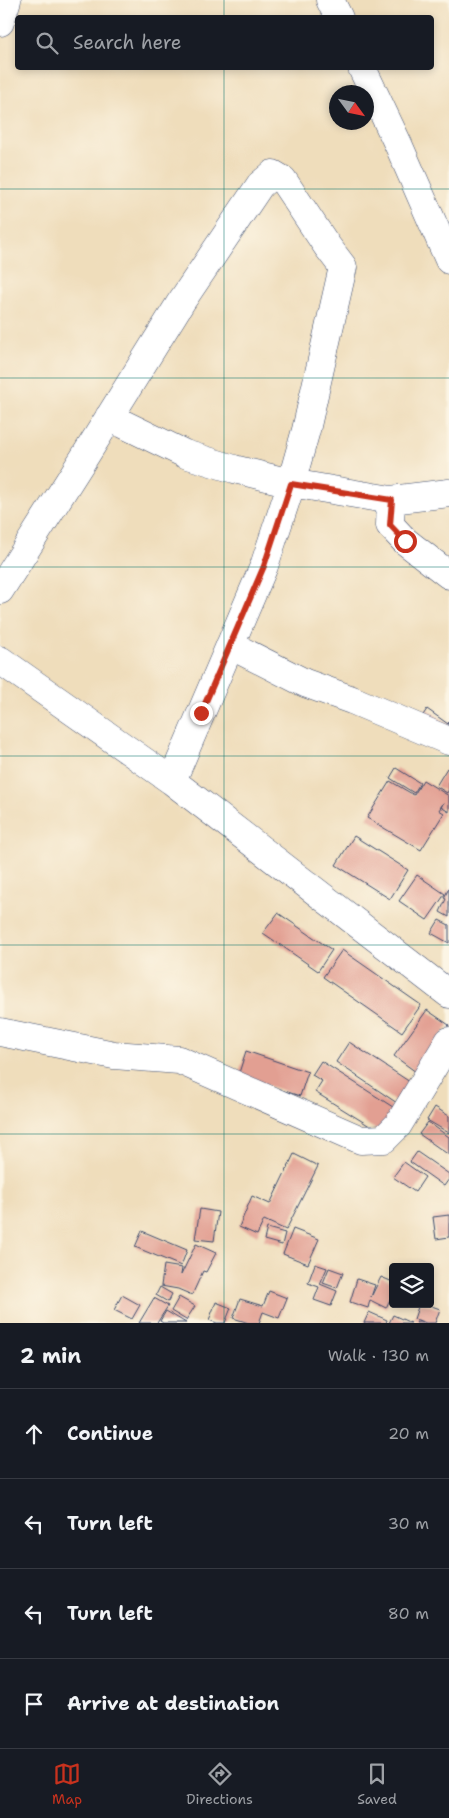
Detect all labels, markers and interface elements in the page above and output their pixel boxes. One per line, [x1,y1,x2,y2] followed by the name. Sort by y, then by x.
[15,15,434,70] search box
[33,29,61,57] icon: search
[73,30,182,55] text: Search here
[329,85,374,130] north arrow
[394,530,417,553] route start
[190,702,213,725] route end
[389,1263,434,1308] map controls
[389,1263,434,1308] button: layers
[20,1342,81,1370] text: 2 min
[328,1345,429,1366] text: Walk · 130 m
[20,1420,48,1448] icon: ahead
[67,1421,153,1446] text: Continue
[388,1423,429,1444] text: 20 m
[20,1510,48,1538] icon: left
[67,1511,153,1536] text: Turn left
[388,1513,429,1534] text: 30 m
[20,1600,48,1628] icon: left
[67,1601,153,1626] text: Turn left
[388,1603,429,1624] text: 80 m
[20,1690,48,1718] icon: arrive
[67,1691,279,1716] text: Arrive at destination
[52,1760,82,1808] tab: Map
[186,1760,253,1808] tab: Directions
[357,1760,397,1808] tab: Saved

